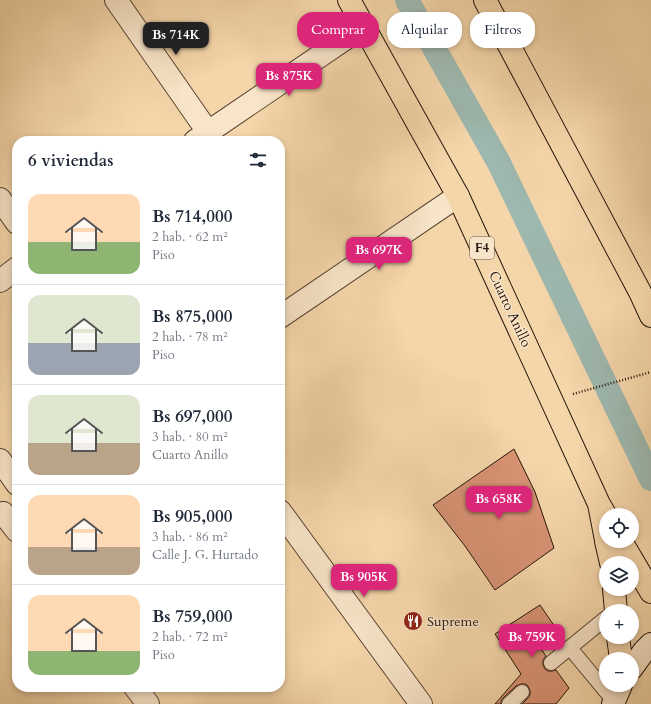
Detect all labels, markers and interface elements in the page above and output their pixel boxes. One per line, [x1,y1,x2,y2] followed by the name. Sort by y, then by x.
[297,12,379,48] chip: Comprar
[387,12,462,48] chip: Alquilar
[470,12,535,48] chip: Filtros
[139,22,213,56] pin: Bs 714K
[152,26,200,44] text: Bs 714K
[252,63,326,97] pin: Bs 875K
[265,67,313,85] text: Bs 875K
[28,149,114,172] text: 6 viviendas
[247,149,269,171] icon: filters
[152,205,232,228] text: Bs 714,000
[60,210,108,258] icon: home
[152,228,228,246] text: 2 hab. · 62 m²
[342,237,416,271] pin: Bs 697K
[470,237,494,259] road number: F4
[355,241,403,259] text: Bs 697K
[152,246,175,264] text: Piso
[484,268,536,350] street label: Cuarto Anillo
[152,305,232,328] text: Bs 875,000
[60,311,108,359] icon: home
[152,328,228,346] text: 2 hab. · 78 m²
[152,346,175,364] text: Piso
[152,405,232,428] text: Bs 697,000
[60,411,108,459] icon: home
[152,428,228,446] text: 3 hab. · 80 m²
[152,446,228,464] text: Cuarto Anillo
[462,486,536,520] pin: Bs 658K
[475,490,523,508] text: Bs 658K
[152,505,232,528] text: Bs 905,000
[599,508,639,692] map controls
[599,508,639,548] button: locate
[60,511,108,559] icon: home
[152,528,228,546] text: 3 hab. · 86 m²
[152,546,258,564] text: Calle J. G. Hurtado
[599,556,639,596] button: layers
[327,564,401,598] pin: Bs 905K
[340,568,388,586] text: Bs 905K
[599,604,639,644] button: +
[152,605,232,628] text: Bs 759,000
[402,610,424,632] restaurant icon: Supreme
[60,611,108,659] icon: home
[427,612,479,631] place label: Supreme
[495,624,569,658] pin: Bs 759K
[152,628,228,646] text: 2 hab. · 72 m²
[508,628,556,646] text: Bs 759K
[152,646,175,664] text: Piso
[599,652,639,692] button: −

